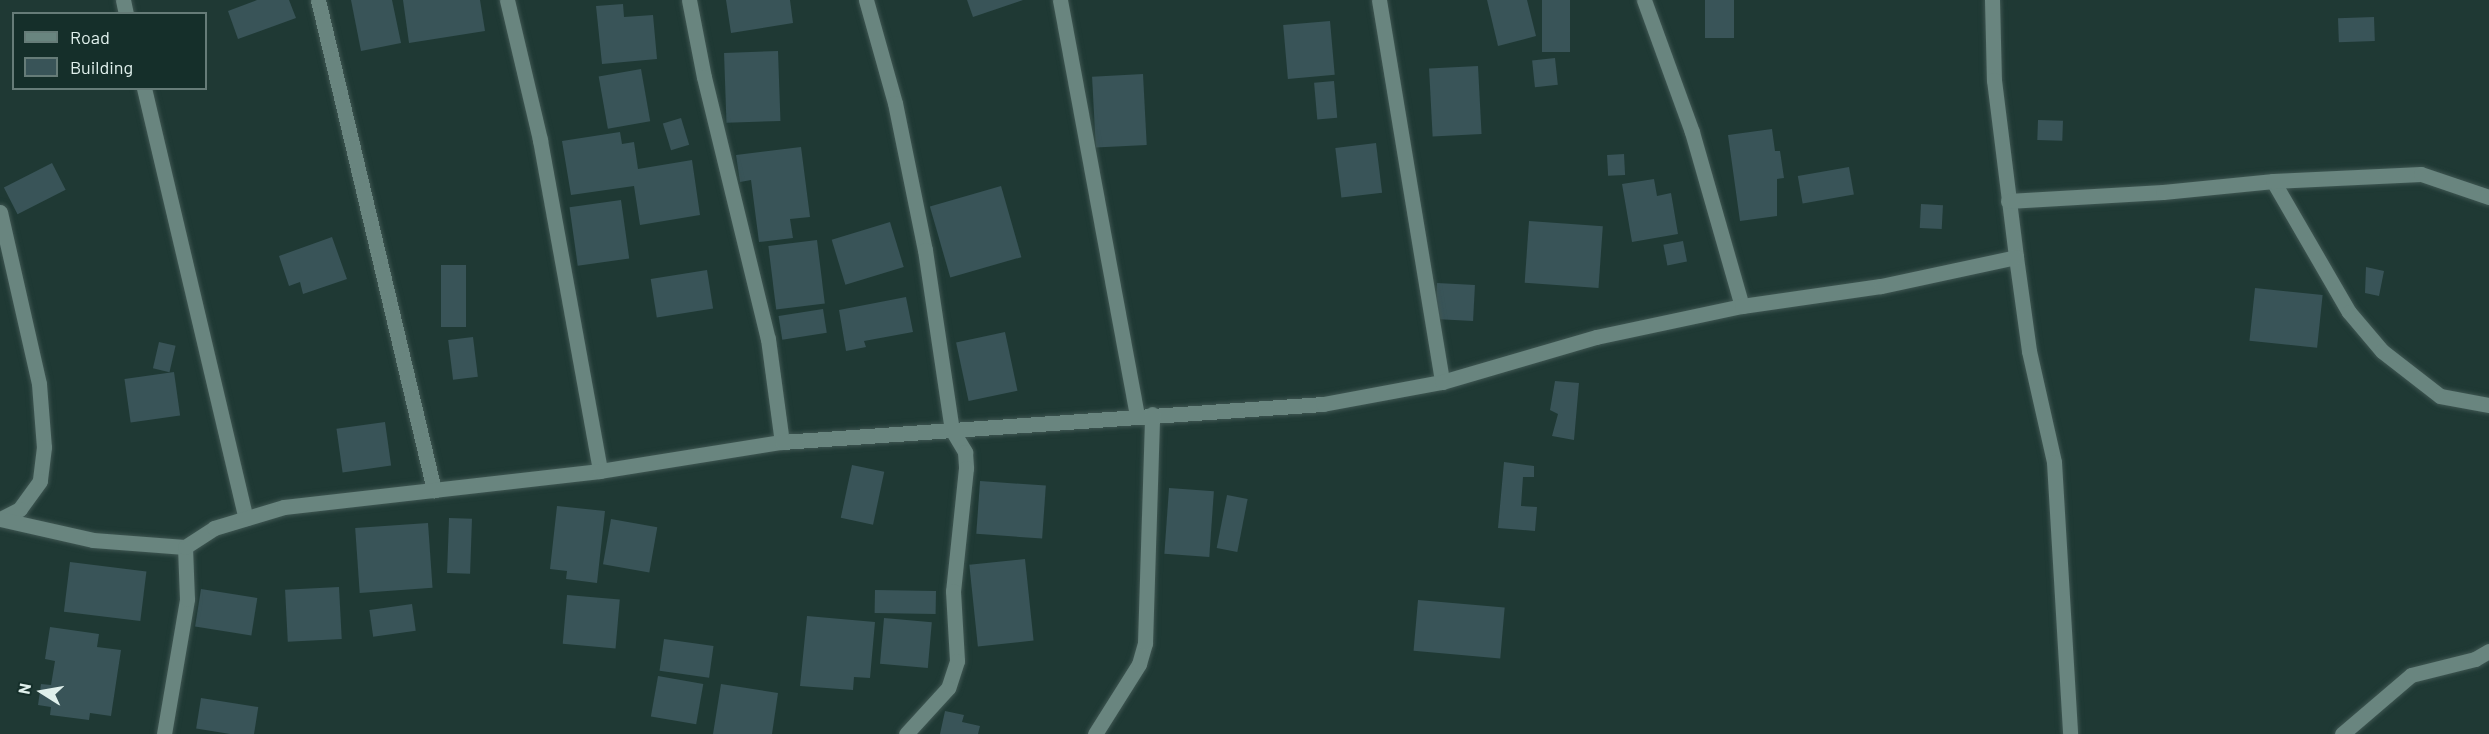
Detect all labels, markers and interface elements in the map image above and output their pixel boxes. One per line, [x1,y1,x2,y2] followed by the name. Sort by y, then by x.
[12,12,207,90] legend
[70,26,110,48] text: Road
[70,56,133,78] text: Building
[12,662,72,722] north arrow
[13,681,34,696] text: N

